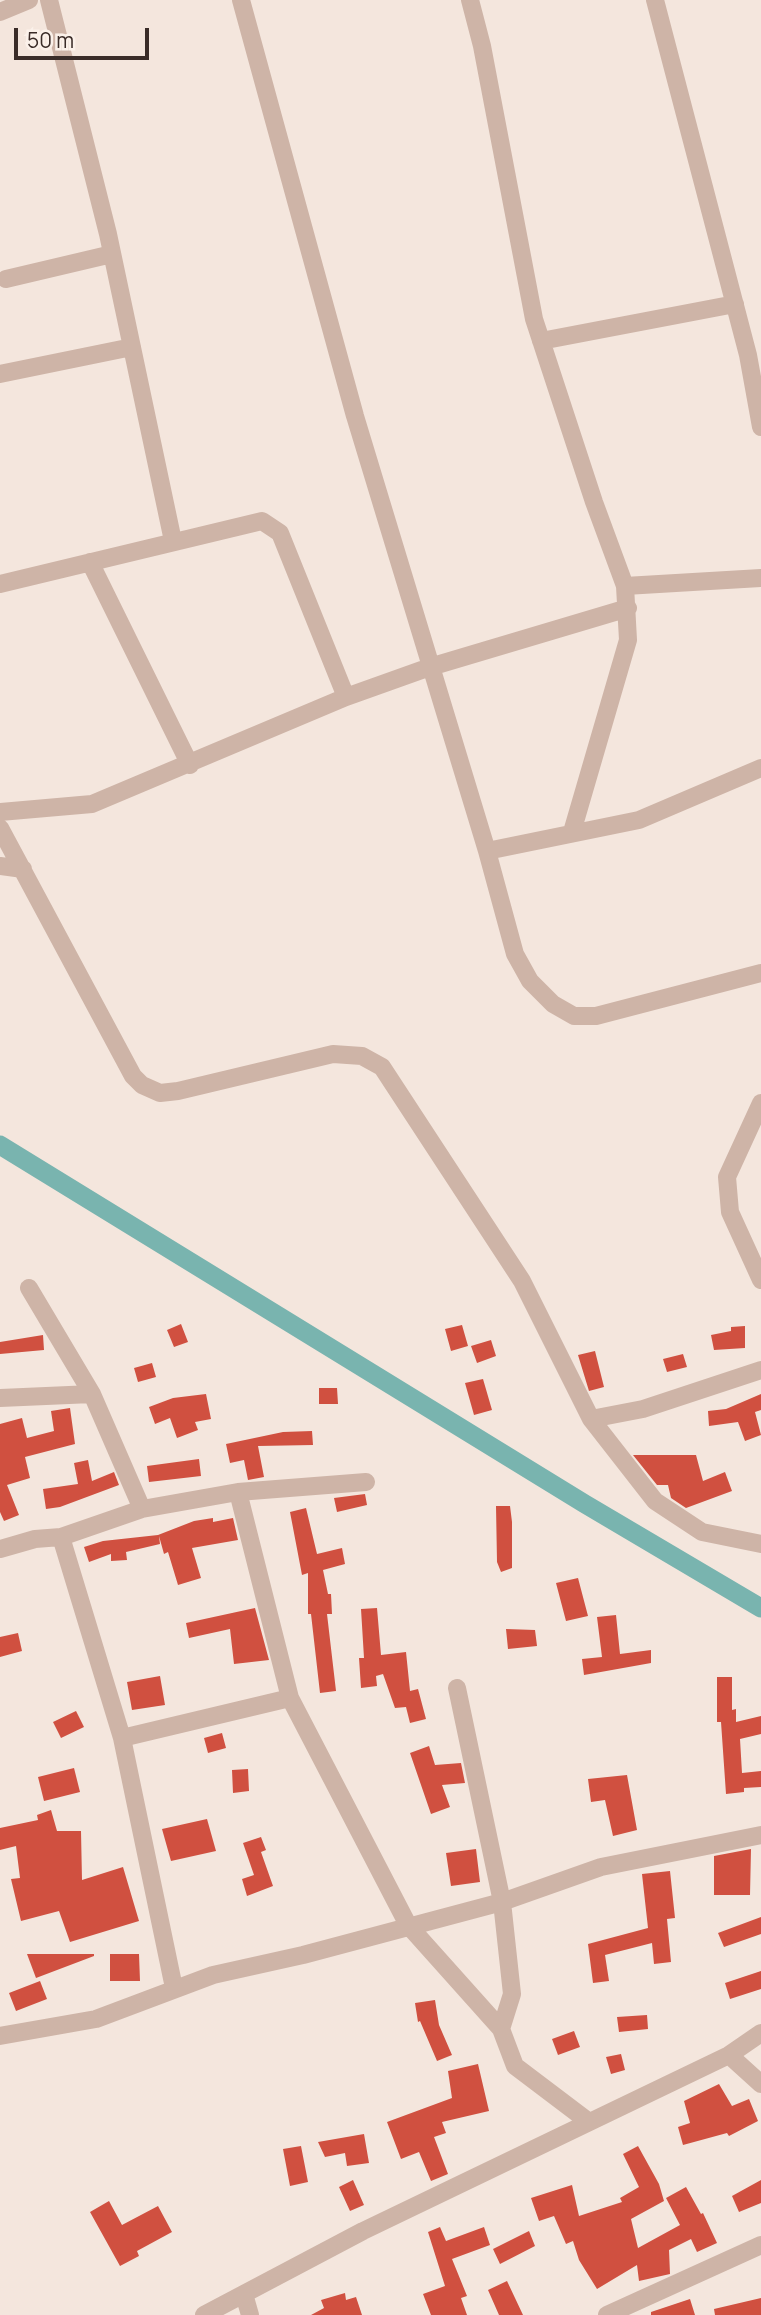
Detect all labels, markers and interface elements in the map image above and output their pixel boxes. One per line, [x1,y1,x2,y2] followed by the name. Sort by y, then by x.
[18,14,152,58] scale bar
[27,26,74,54] text: 50 m

